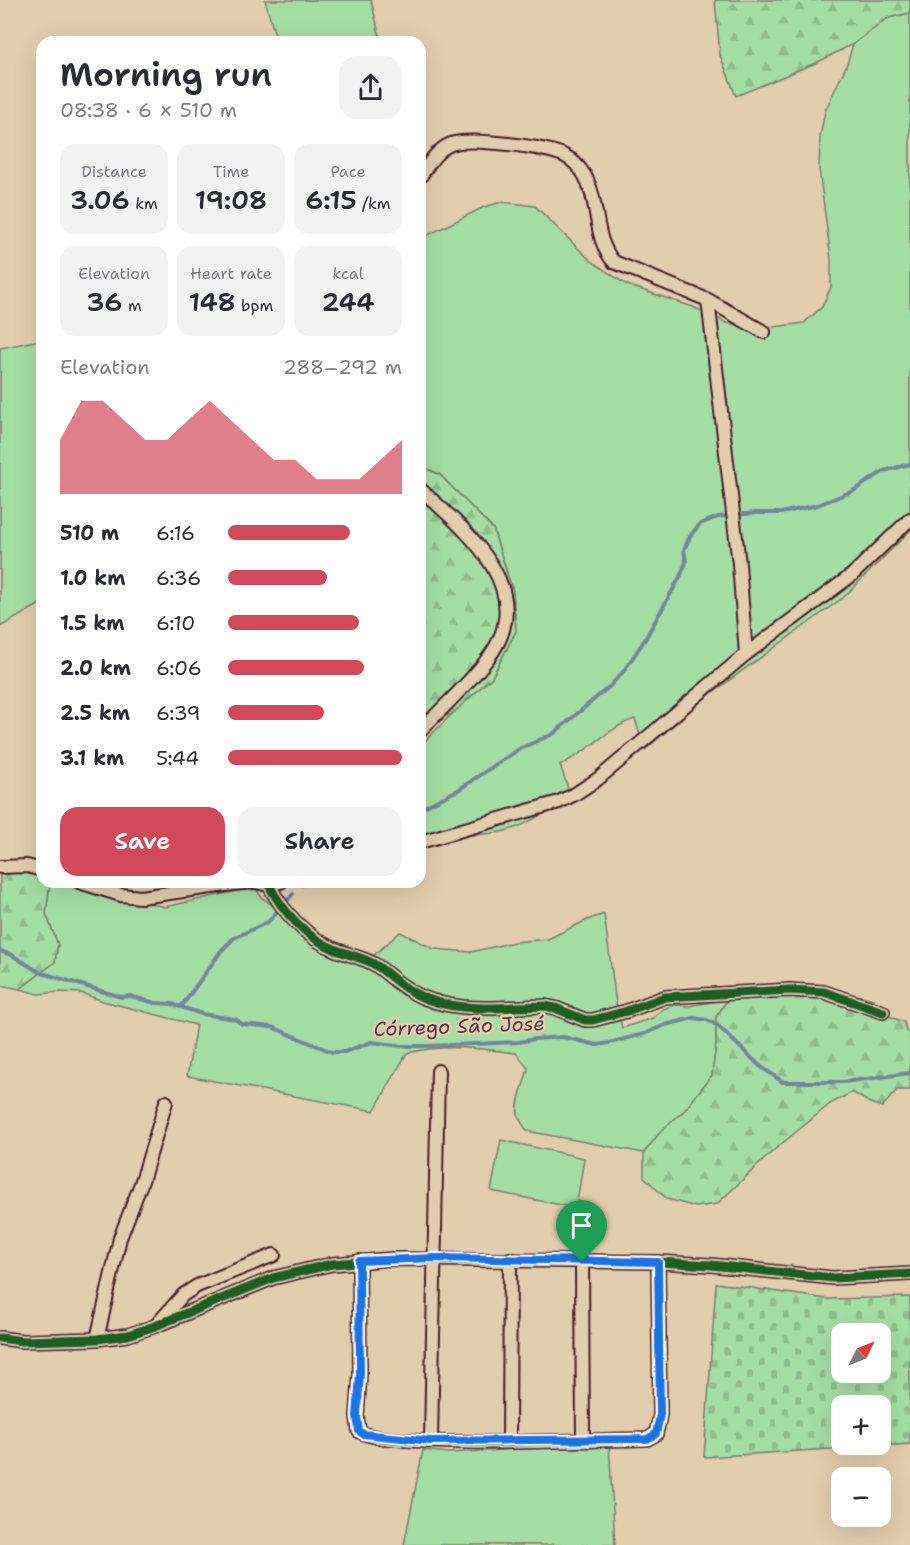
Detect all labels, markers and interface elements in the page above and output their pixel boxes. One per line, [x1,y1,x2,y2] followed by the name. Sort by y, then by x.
[60,52,272,97] text: Morning run
[339,56,402,119] button: share
[60,97,237,123] text: 08:38 · 6 × 510 m
[81,161,147,182] text: Distance
[213,161,249,182] text: Time
[330,161,366,182] text: Pace
[70,182,130,217] text: 3.06
[195,182,267,217] text: 19:08
[305,182,357,217] text: 6:15
[130,193,158,214] text: km
[357,193,391,214] text: /km
[78,263,150,284] text: Elevation
[190,263,272,284] text: Heart rate
[332,263,364,284] text: kcal
[86,284,122,319] text: 36
[189,284,236,319] text: 148
[321,284,375,319] text: 244
[122,295,142,316] text: m
[236,295,273,316] text: bpm
[60,354,150,380] text: Elevation
[283,354,402,380] text: 288–292 m
[60,520,119,546] text: 510 m
[156,520,195,546] text: 6:16
[60,565,125,591] text: 1.0 km
[156,565,201,591] text: 6:36
[60,610,124,636] text: 1.5 km
[156,610,195,636] text: 6:10
[60,655,131,681] text: 2.0 km
[156,655,202,681] text: 6:06
[60,700,130,726] text: 2.5 km
[156,700,201,726] text: 6:39
[60,745,124,771] text: 3.1 km
[156,745,199,771] text: 5:44
[60,807,225,876] button: Save
[237,807,402,876] button: Share
[373,1010,545,1042] water label: Córrego São José
[556,1200,607,1262] pin
[565,1209,598,1242] icon: arrive
[831,1323,891,1383] north arrow
[831,1323,891,1527] map controls
[831,1395,891,1455] button: +
[831,1467,891,1527] button: −

